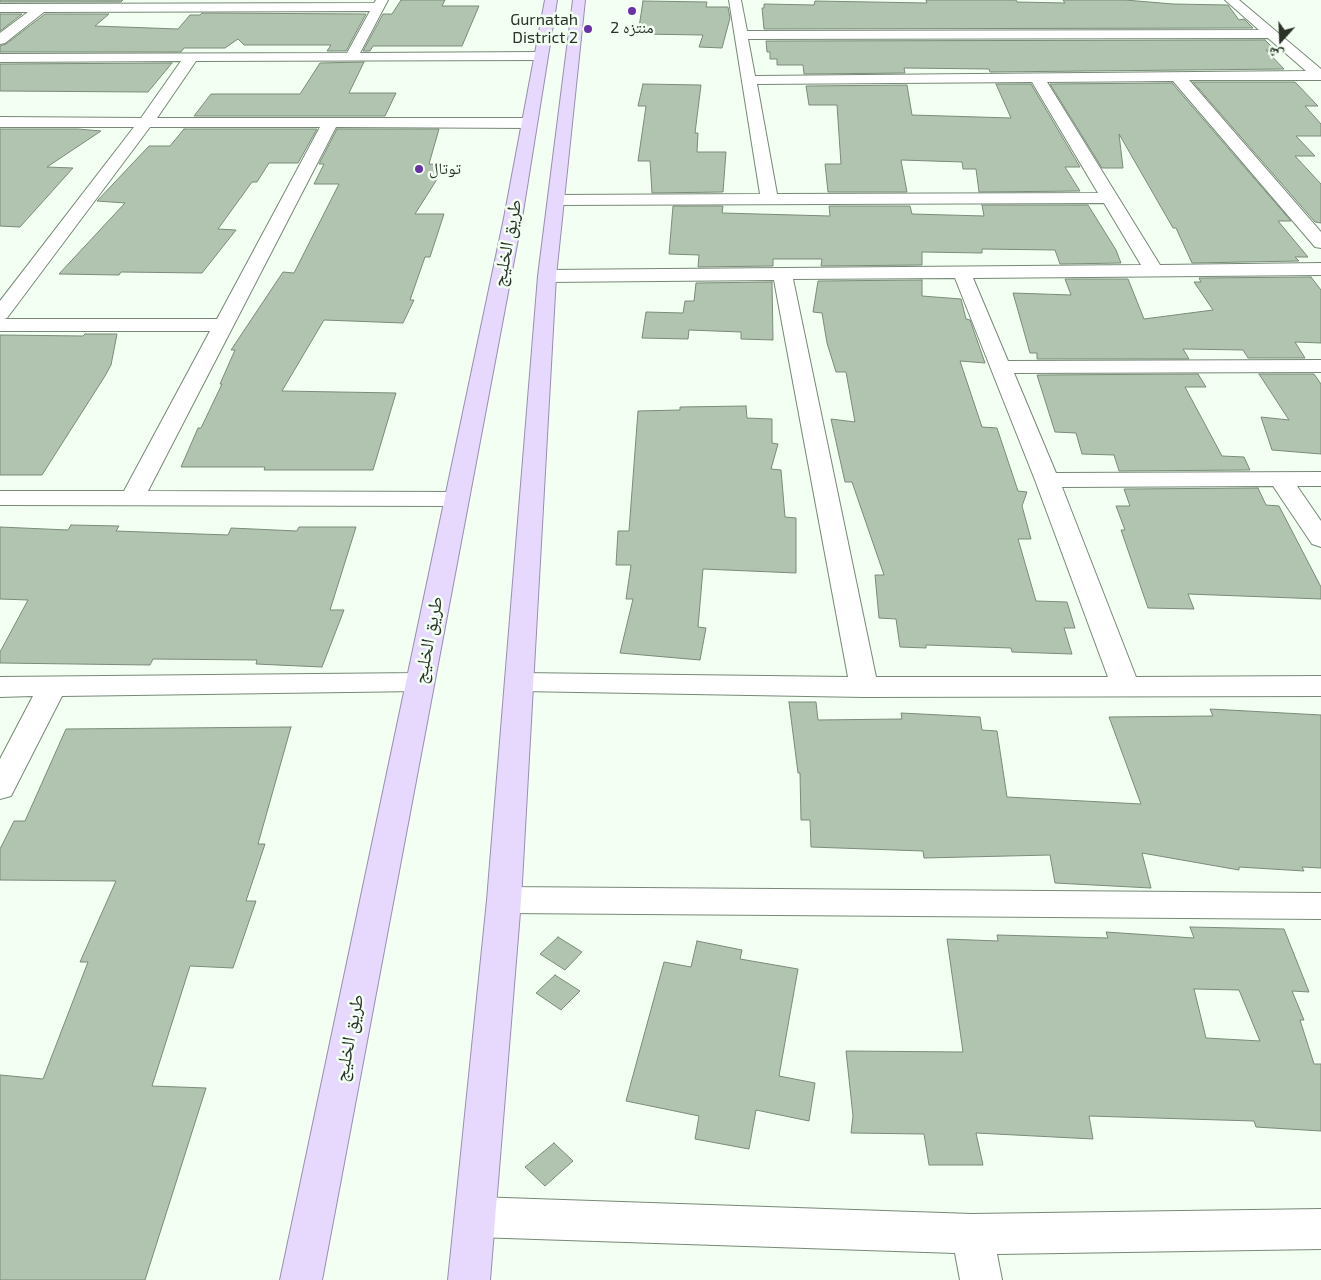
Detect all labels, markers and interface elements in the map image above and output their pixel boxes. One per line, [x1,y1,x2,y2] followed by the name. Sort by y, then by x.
[626,5,638,17] marker: منتزه 2
[510,10,578,48] place label: Gurnatah District 2
[1256,15,1306,65] north arrow
[610,18,654,38] place label: منتزه 2
[582,23,594,35] marker: Gurnatah District 2
[1266,44,1286,65] text: ش
[429,159,461,179] place label: توتال
[413,163,425,175] marker: توتال
[487,197,527,289] street label: طريق الخليج
[408,594,448,686] street label: طريق الخليج
[329,992,369,1084] street label: طريق الخليج

